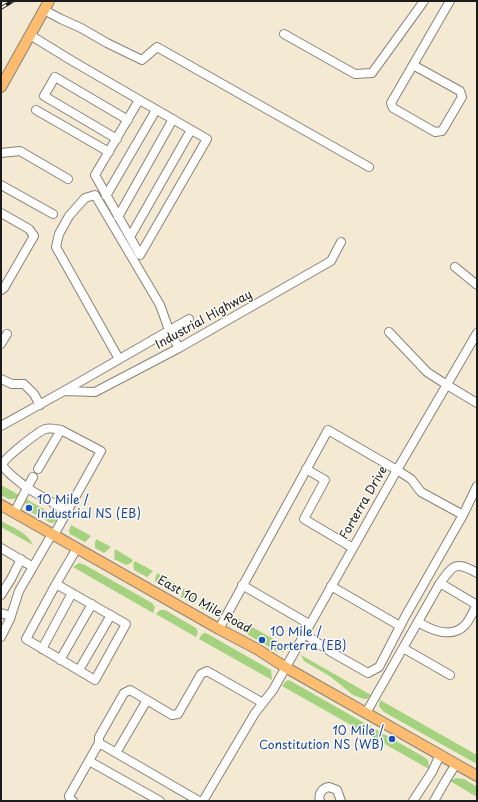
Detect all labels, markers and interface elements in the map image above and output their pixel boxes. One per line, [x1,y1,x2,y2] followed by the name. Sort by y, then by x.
[153,287,255,353] street label: Industrial Highway
[337,464,391,542] street label: Forterra Drive
[37,494,141,522] place label: 10 Mile / Industrial NS (EB)
[24,503,34,513] marker: 10 Mile / Industrial NS (EB)
[155,573,253,637] street label: East 10 Mile Road
[270,626,346,654] place label: 10 Mile / Forterra (EB)
[257,635,267,645] marker: 10 Mile / Forterra (EB)
[259,725,384,753] place label: 10 Mile / Constitution NS (WB)
[387,734,397,744] marker: 10 Mile / Constitution NS (WB)

